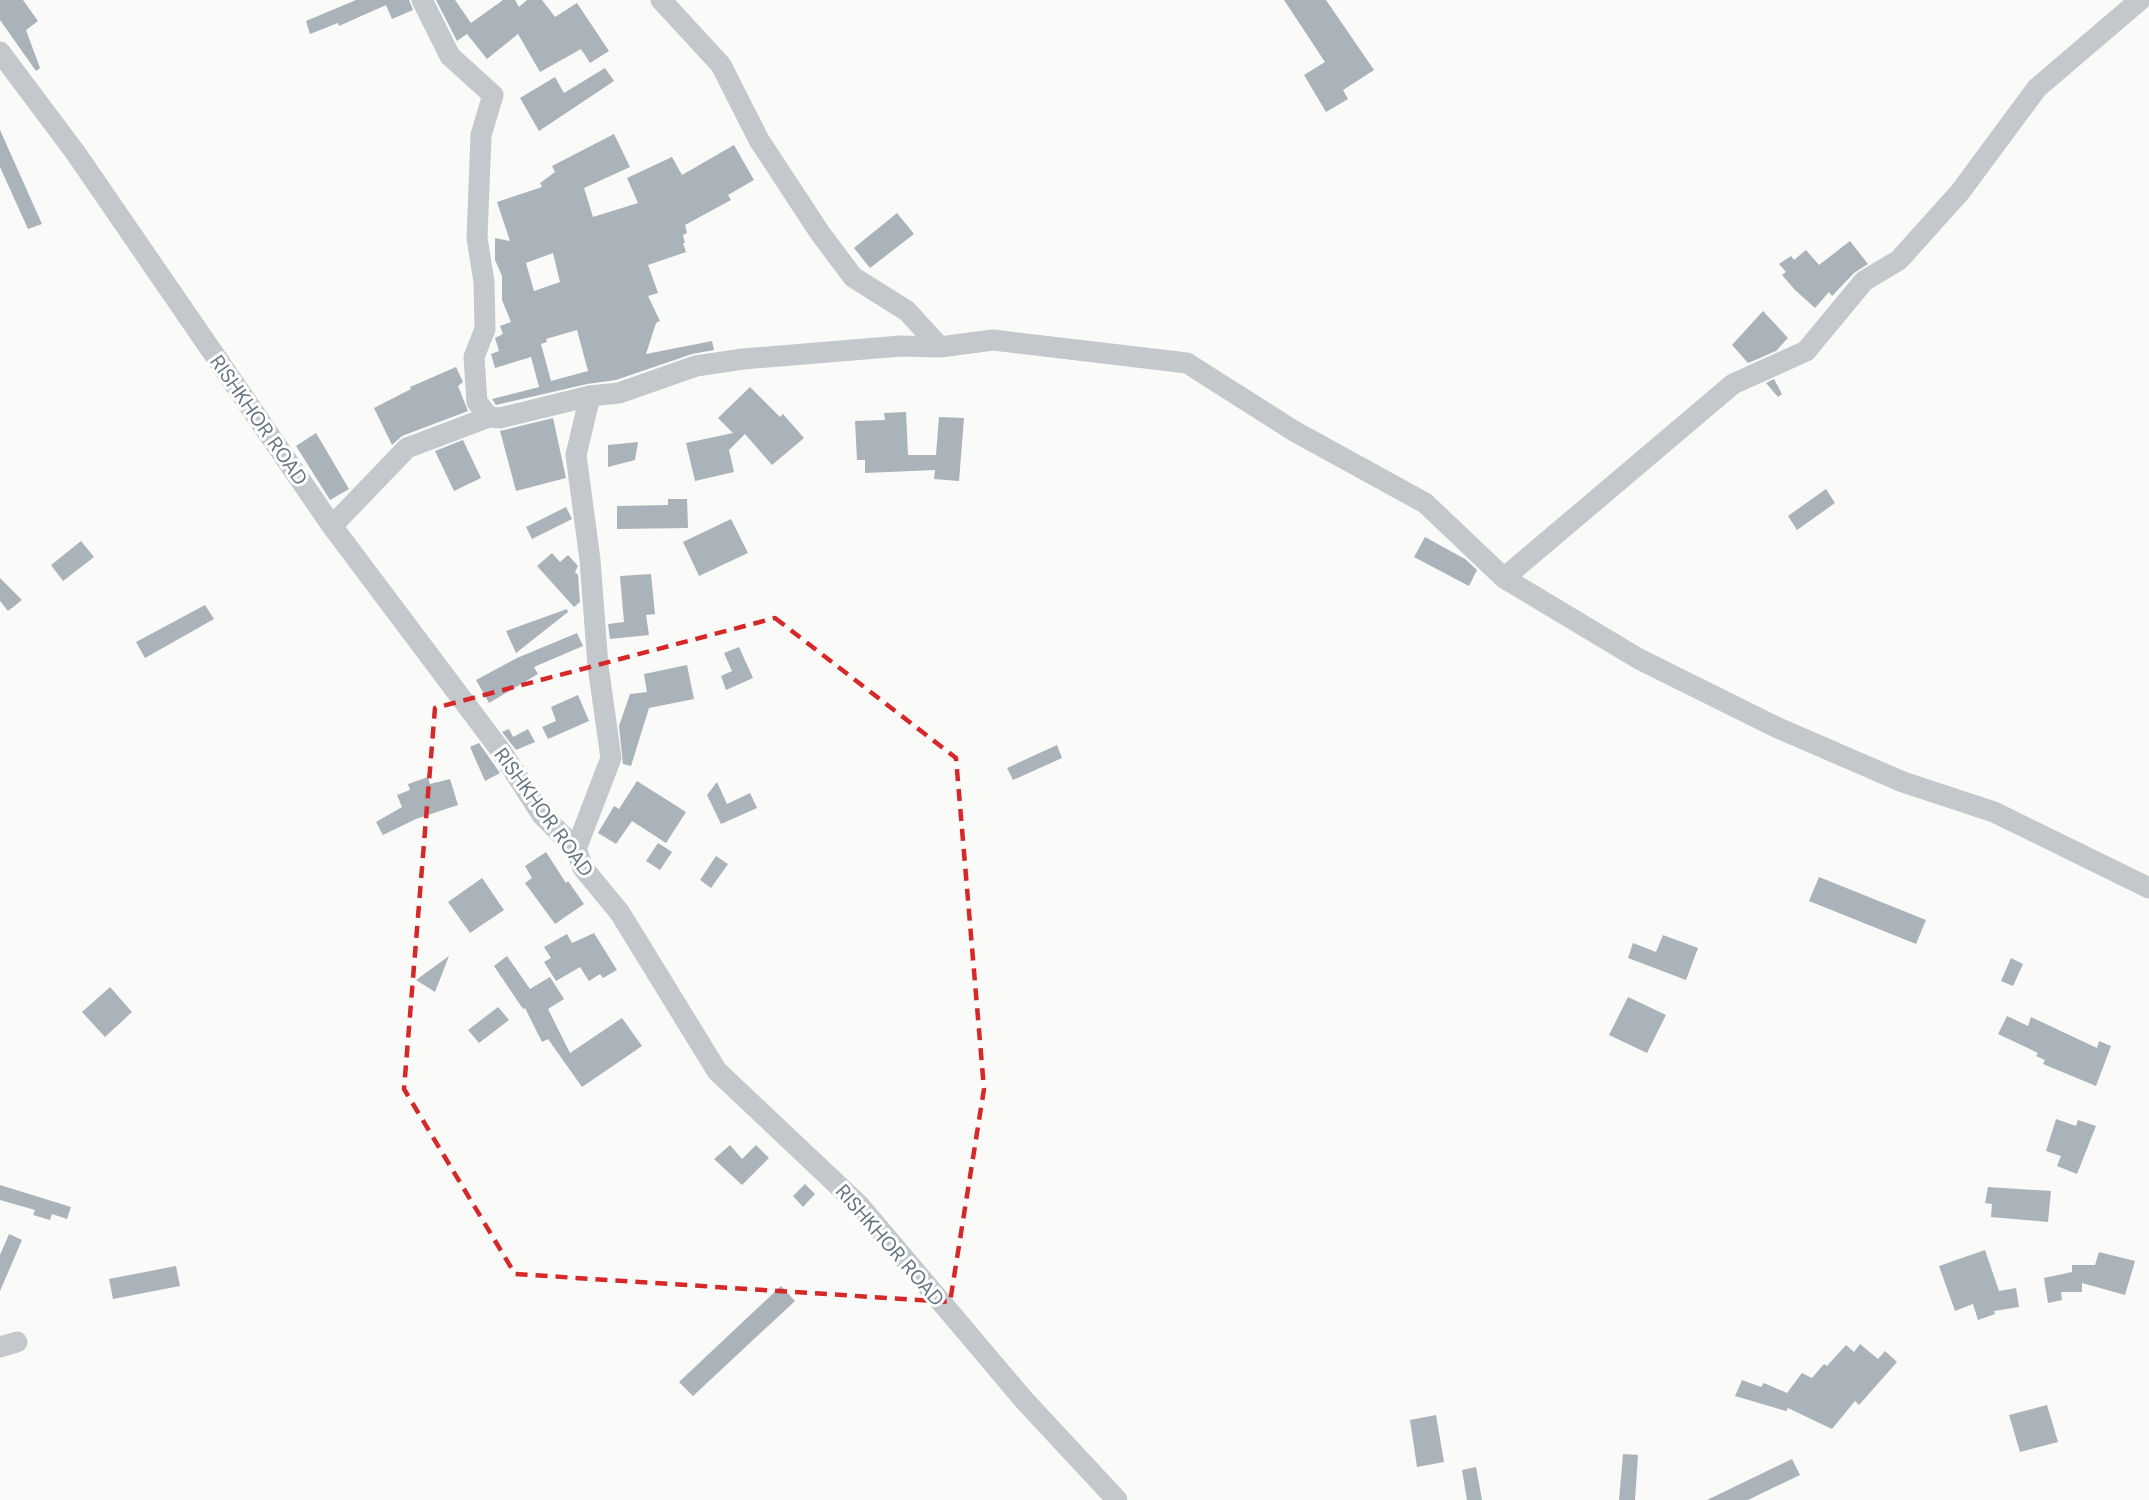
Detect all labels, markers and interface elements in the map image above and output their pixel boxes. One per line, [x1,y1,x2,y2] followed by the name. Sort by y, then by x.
[204,350,314,490] street label: RISHKHOR ROAD
[488,742,600,882] street label: RISHKHOR ROAD
[830,1179,950,1311] street label: RISHKHOR ROAD

